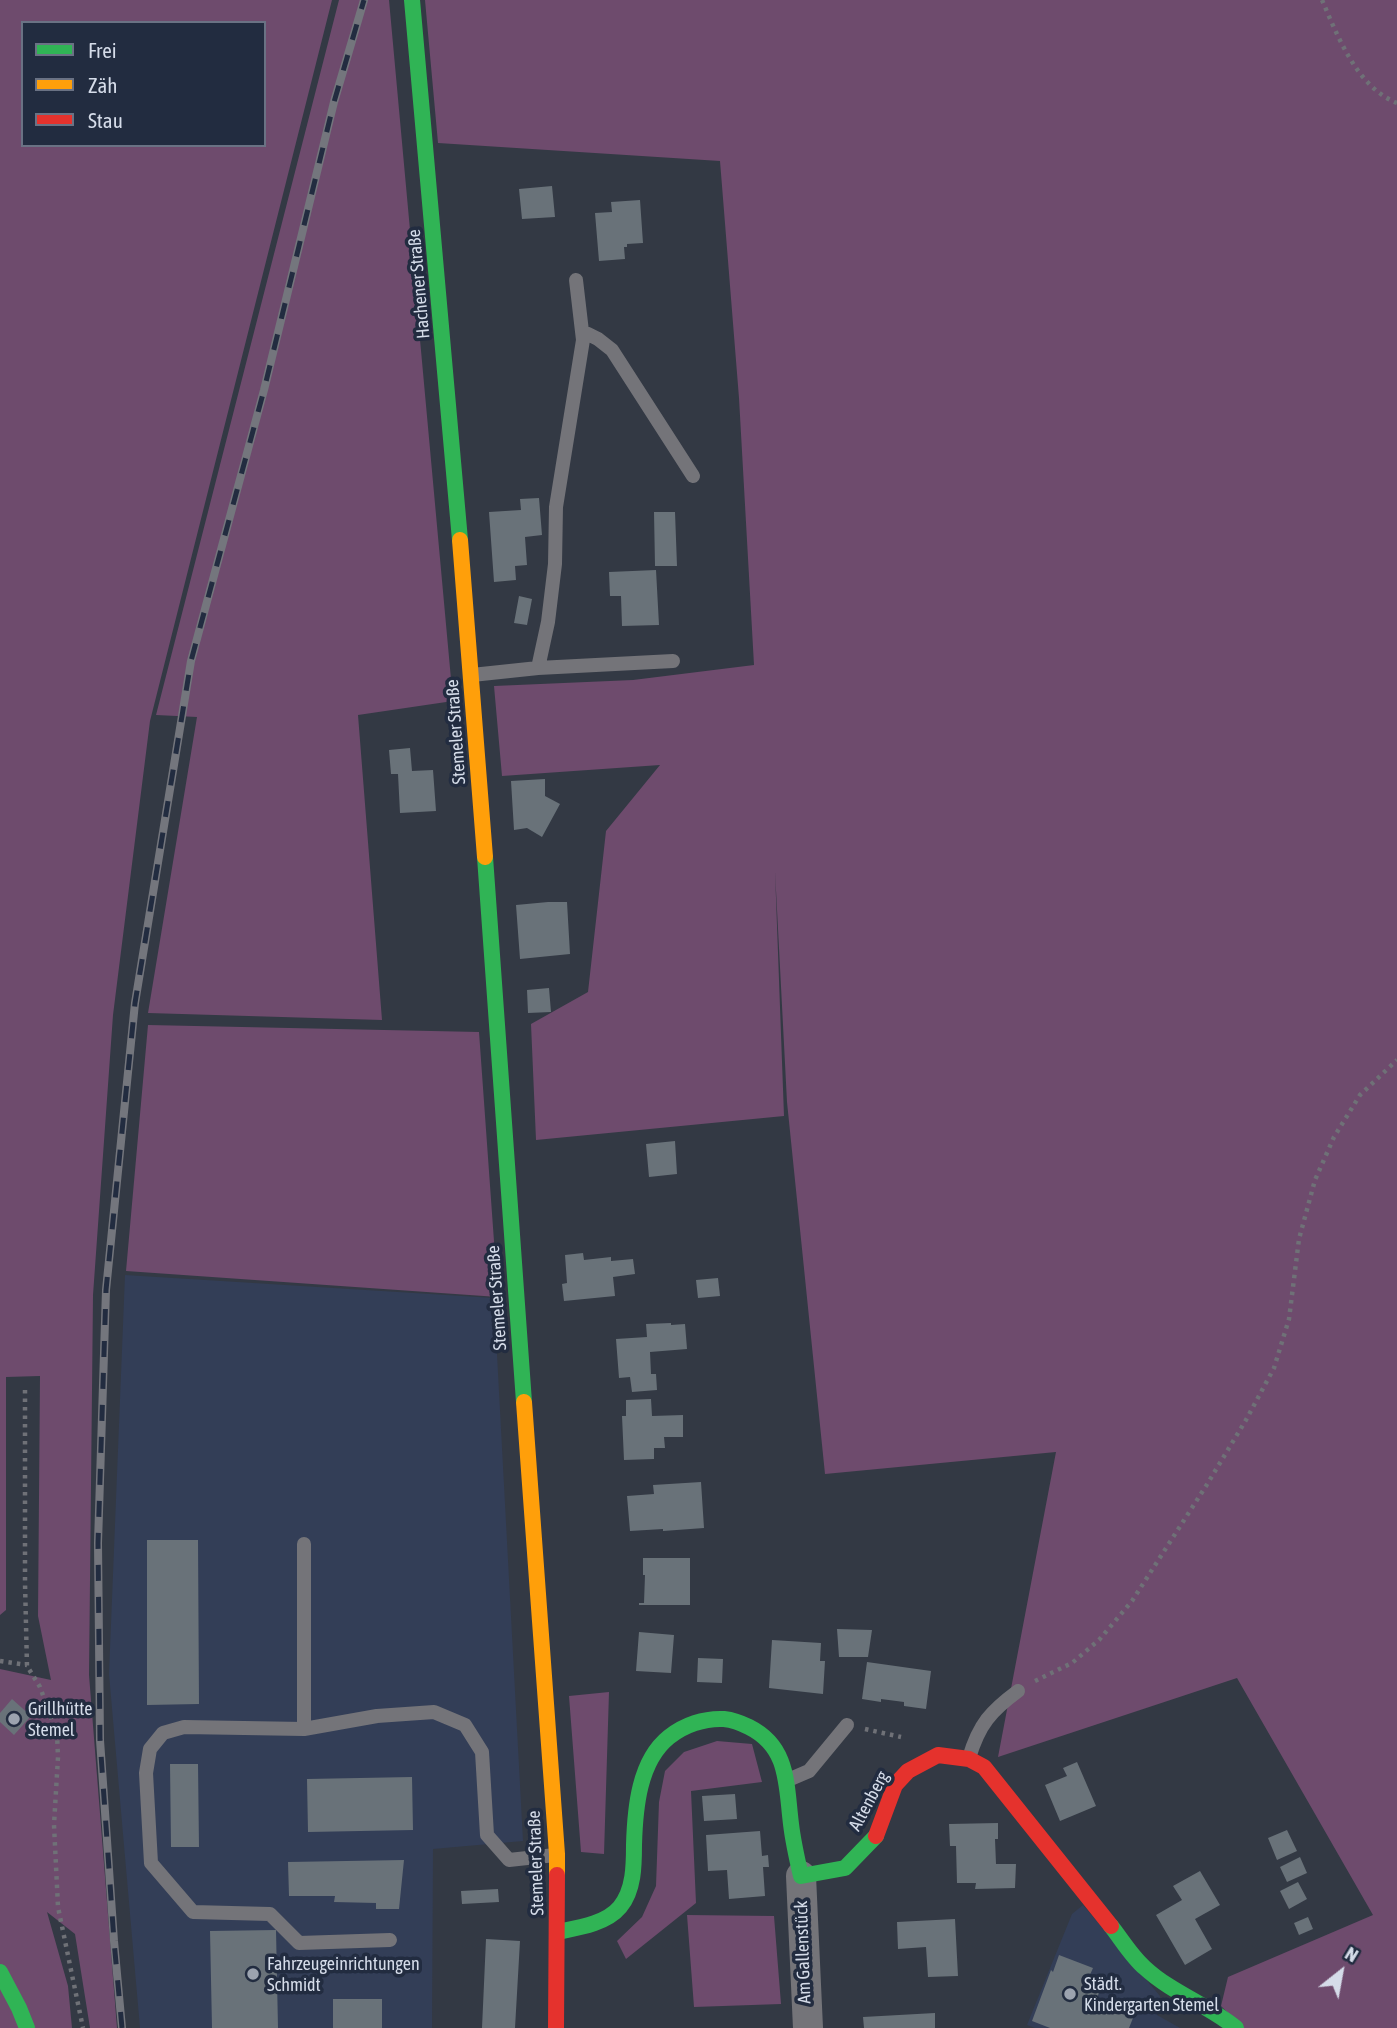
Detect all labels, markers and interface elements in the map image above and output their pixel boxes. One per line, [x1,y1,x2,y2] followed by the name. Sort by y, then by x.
[21,21,266,147] legend
[88,38,117,62] text: Frei
[88,73,117,97] text: Zäh
[88,108,123,132] text: Stau
[403,228,435,340] street label: Hachener Straße
[442,679,470,785] street label: Stemeler Straße
[483,1245,511,1351] street label: Stemeler Straße
[28,1698,92,1740] place label: Grillhütte Stemel
[6,1711,22,1727] marker: Grillhütte Stemel
[844,1767,894,1835] street label: Altenberg
[523,1810,549,1916] street label: Stemeler Straße
[790,1900,816,2004] street label: Am Gallenstück
[1306,1937,1376,2007] north arrow
[1341,1942,1362,1966] text: N
[267,1953,420,1996] place label: Fahrzeugeinrichtungen Schmidt
[245,1966,261,1982] marker: Fahrzeugeinrichtungen Schmidt
[1084,1973,1219,2016] place label: Städt. Kindergarten Stemel
[1062,1986,1078,2002] marker: Städt. Kindergarten Stemel

